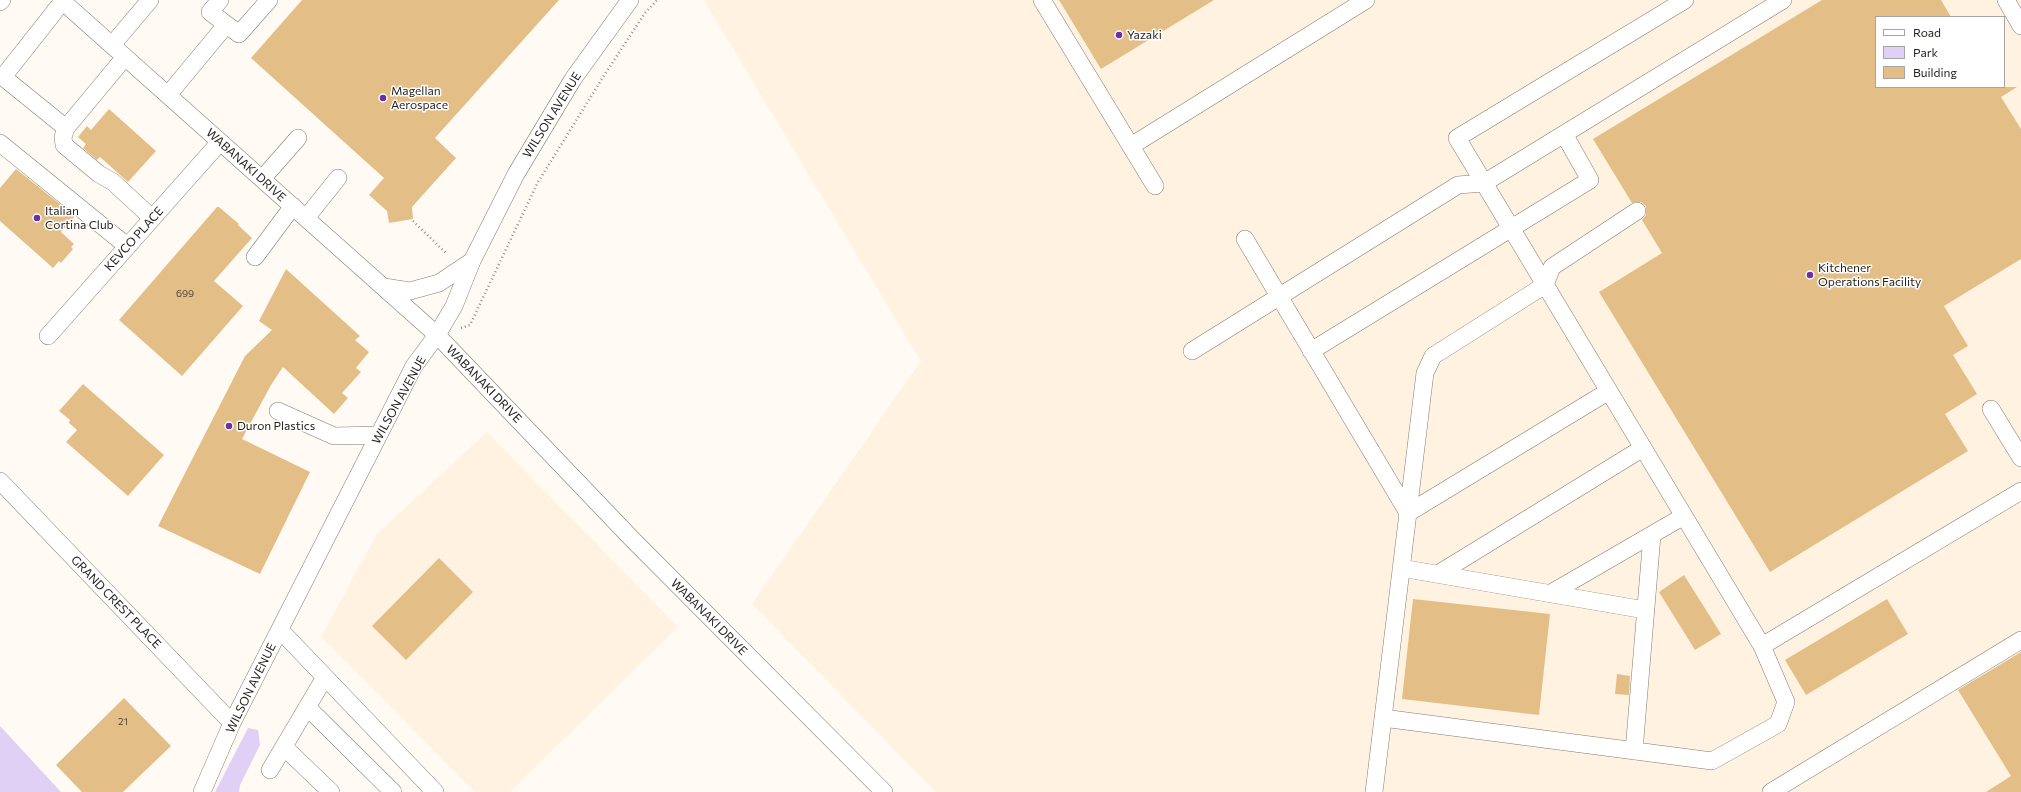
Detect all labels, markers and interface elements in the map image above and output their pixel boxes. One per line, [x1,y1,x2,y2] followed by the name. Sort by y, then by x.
[1875,16,2005,88] legend
[1913,25,1941,39] text: Road
[1127,28,1162,42] place label: Yazaki
[1114,30,1124,40] marker: Yazaki
[1913,45,1938,59] text: Park
[1913,65,1957,79] text: Building
[520,69,584,161] street label: WILSON AVENUE
[391,84,448,112] place label: Magellan Aerospace
[378,93,388,103] marker: Magellan Aerospace
[203,125,289,205] street label: WABANAKI DRIVE
[45,204,114,232] place label: Italian Cortina Club
[102,204,166,274] street label: KEVCO PLACE
[32,213,42,223] marker: Italian Cortina Club
[1818,261,1921,289] place label: Kitchener Operations Facility
[1805,270,1815,280] marker: Kitchener Operations Facility
[176,288,194,300] house number: 699
[443,342,525,426] street label: WABANAKI DRIVE
[369,353,429,447] street label: WILSON AVENUE
[237,419,315,433] place label: Duron Plastics
[224,421,234,431] marker: Duron Plastics
[68,553,164,651] street label: GRAND CREST PLACE
[668,576,750,658] street label: WABANAKI DRIVE
[223,641,279,735] street label: WILSON AVENUE
[118,716,128,728] house number: 21

